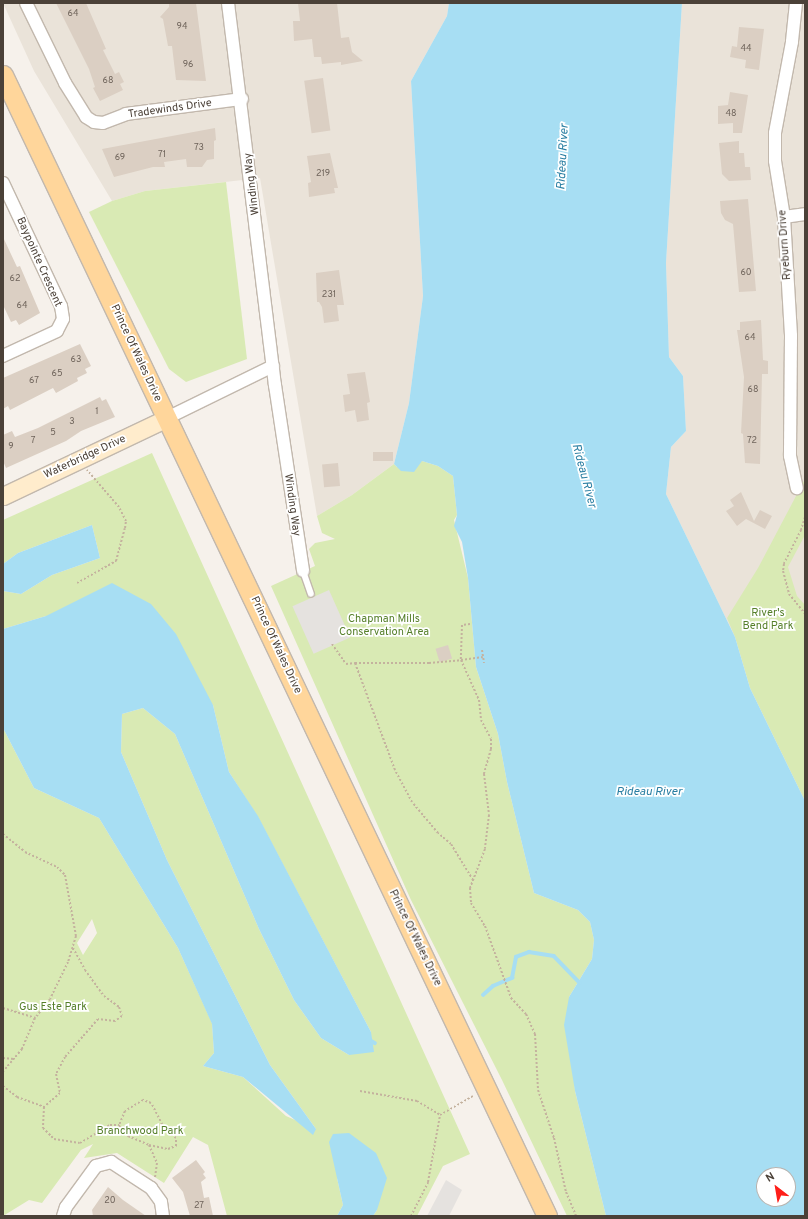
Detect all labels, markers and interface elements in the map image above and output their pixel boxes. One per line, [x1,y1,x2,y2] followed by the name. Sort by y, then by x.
[68,9,78,19] house number: 64
[177,22,187,32] house number: 94
[740,44,752,54] house number: 44
[183,60,193,70] house number: 96
[103,76,113,86] house number: 68
[127,97,213,121] street label: Tradewinds Drive
[725,109,737,119] house number: 48
[555,124,573,190] water label: Rideau River
[194,143,204,153] house number: 73
[158,150,166,160] house number: 71
[242,152,262,216] street label: Winding Way
[115,153,125,163] house number: 69
[316,169,330,179] house number: 219
[776,209,794,281] street label: Ryeburn Drive
[13,215,65,309] street label: Baypointe Crescent
[740,268,752,278] house number: 60
[10,274,20,284] house number: 62
[322,290,336,300] house number: 231
[17,301,27,311] house number: 64
[108,302,164,404] street label: Prince Of Wales Drive
[745,333,755,343] house number: 64
[71,355,81,365] house number: 63
[52,369,62,379] house number: 65
[29,376,39,386] house number: 67
[748,385,758,395] house number: 68
[95,407,99,417] house number: 1
[69,417,75,427] house number: 3
[50,428,56,438] house number: 5
[42,432,128,482] street label: Waterbridge Drive
[31,436,35,446] house number: 7
[747,436,757,446] house number: 72
[8,442,14,452] house number: 9
[568,442,598,510] water label: Rideau River
[281,473,303,537] street label: Winding Way
[248,594,304,696] street label: Prince Of Wales Drive
[742,607,794,633] park label: River's Bend Park
[339,613,429,639] park label: Chapman Mills Conservation Area
[616,786,682,800] water label: Rideau River
[386,888,444,988] street label: Prince Of Wales Drive
[19,1000,87,1014] park label: Gus Este Park
[96,1124,184,1138] park label: Branchwood Park
[756,1167,796,1207] north arrow
[763,1170,777,1186] text: N
[104,1196,116,1206] house number: 20
[194,1201,204,1211] house number: 27

